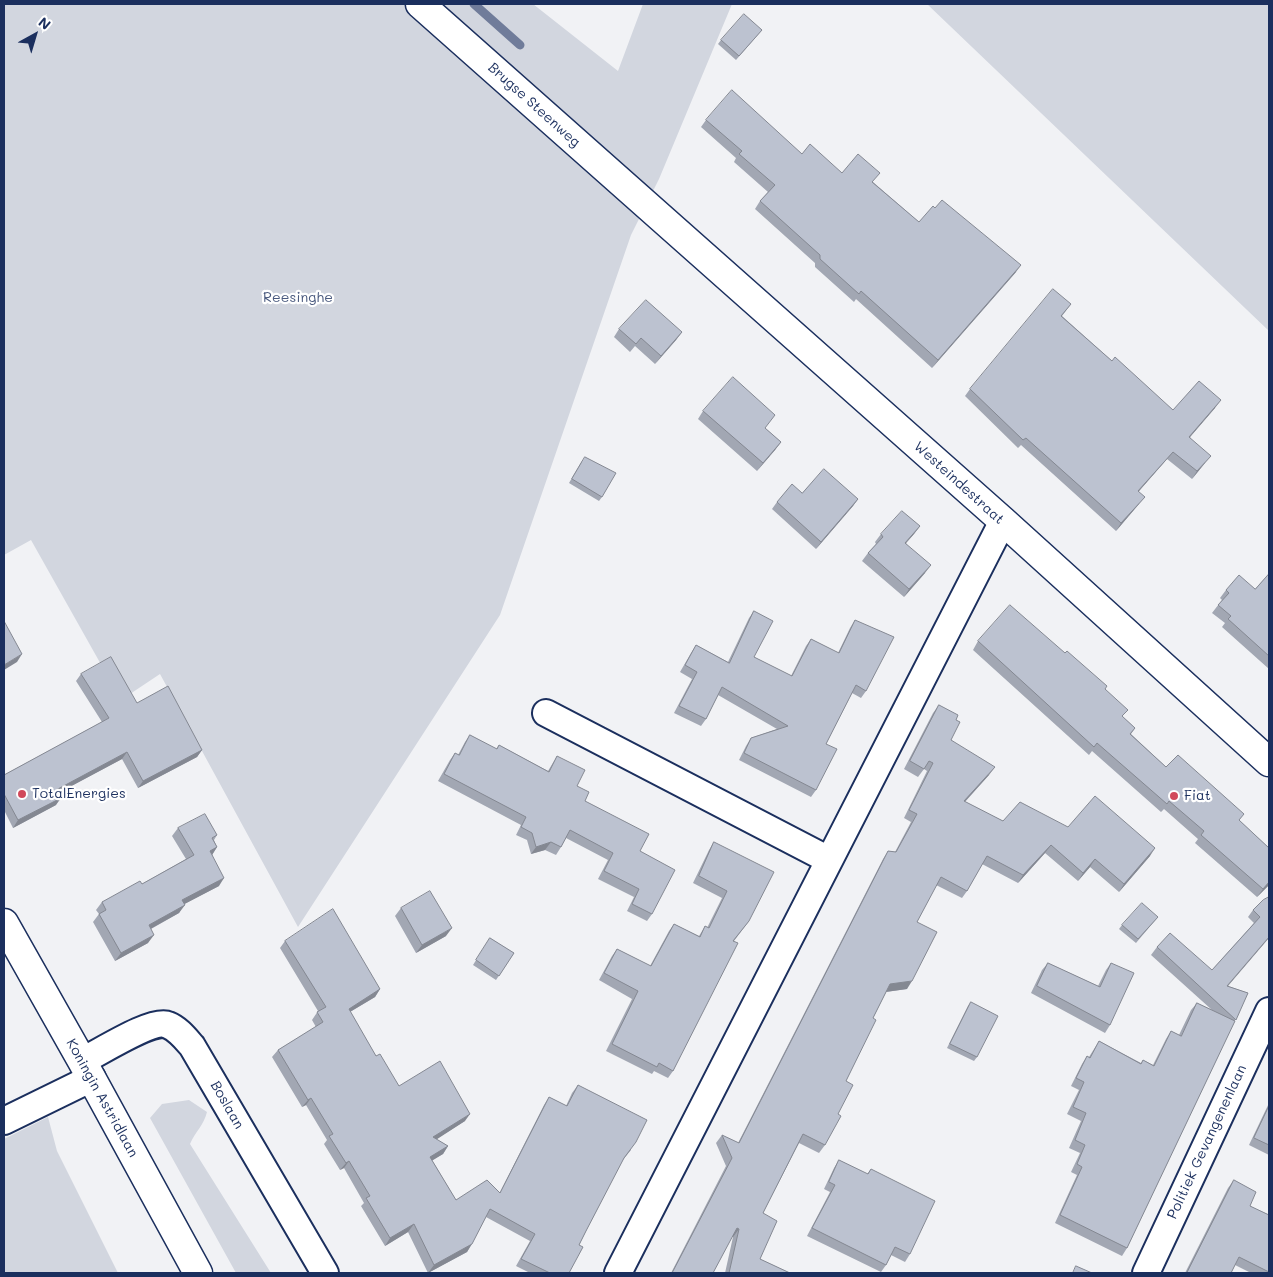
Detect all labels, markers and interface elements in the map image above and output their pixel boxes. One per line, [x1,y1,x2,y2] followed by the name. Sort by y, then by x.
[10,10,60,60] north arrow
[35,12,55,34] text: N
[484,59,584,151] street label: Brugse Steenweg
[263,290,333,306] park label: Reesinghe
[910,438,1008,528] street label: Westeindestraat
[32,786,126,802] place label: TotalEnergies
[16,788,28,800] marker: TotalEnergies
[1184,788,1211,804] place label: Fiat
[1168,790,1180,802] marker: Fiat
[62,1036,142,1160] street label: Koningin Astridlaan
[1164,1062,1250,1222] street label: Politiek Gevangenenlaan
[207,1078,247,1132] street label: Boslaan

